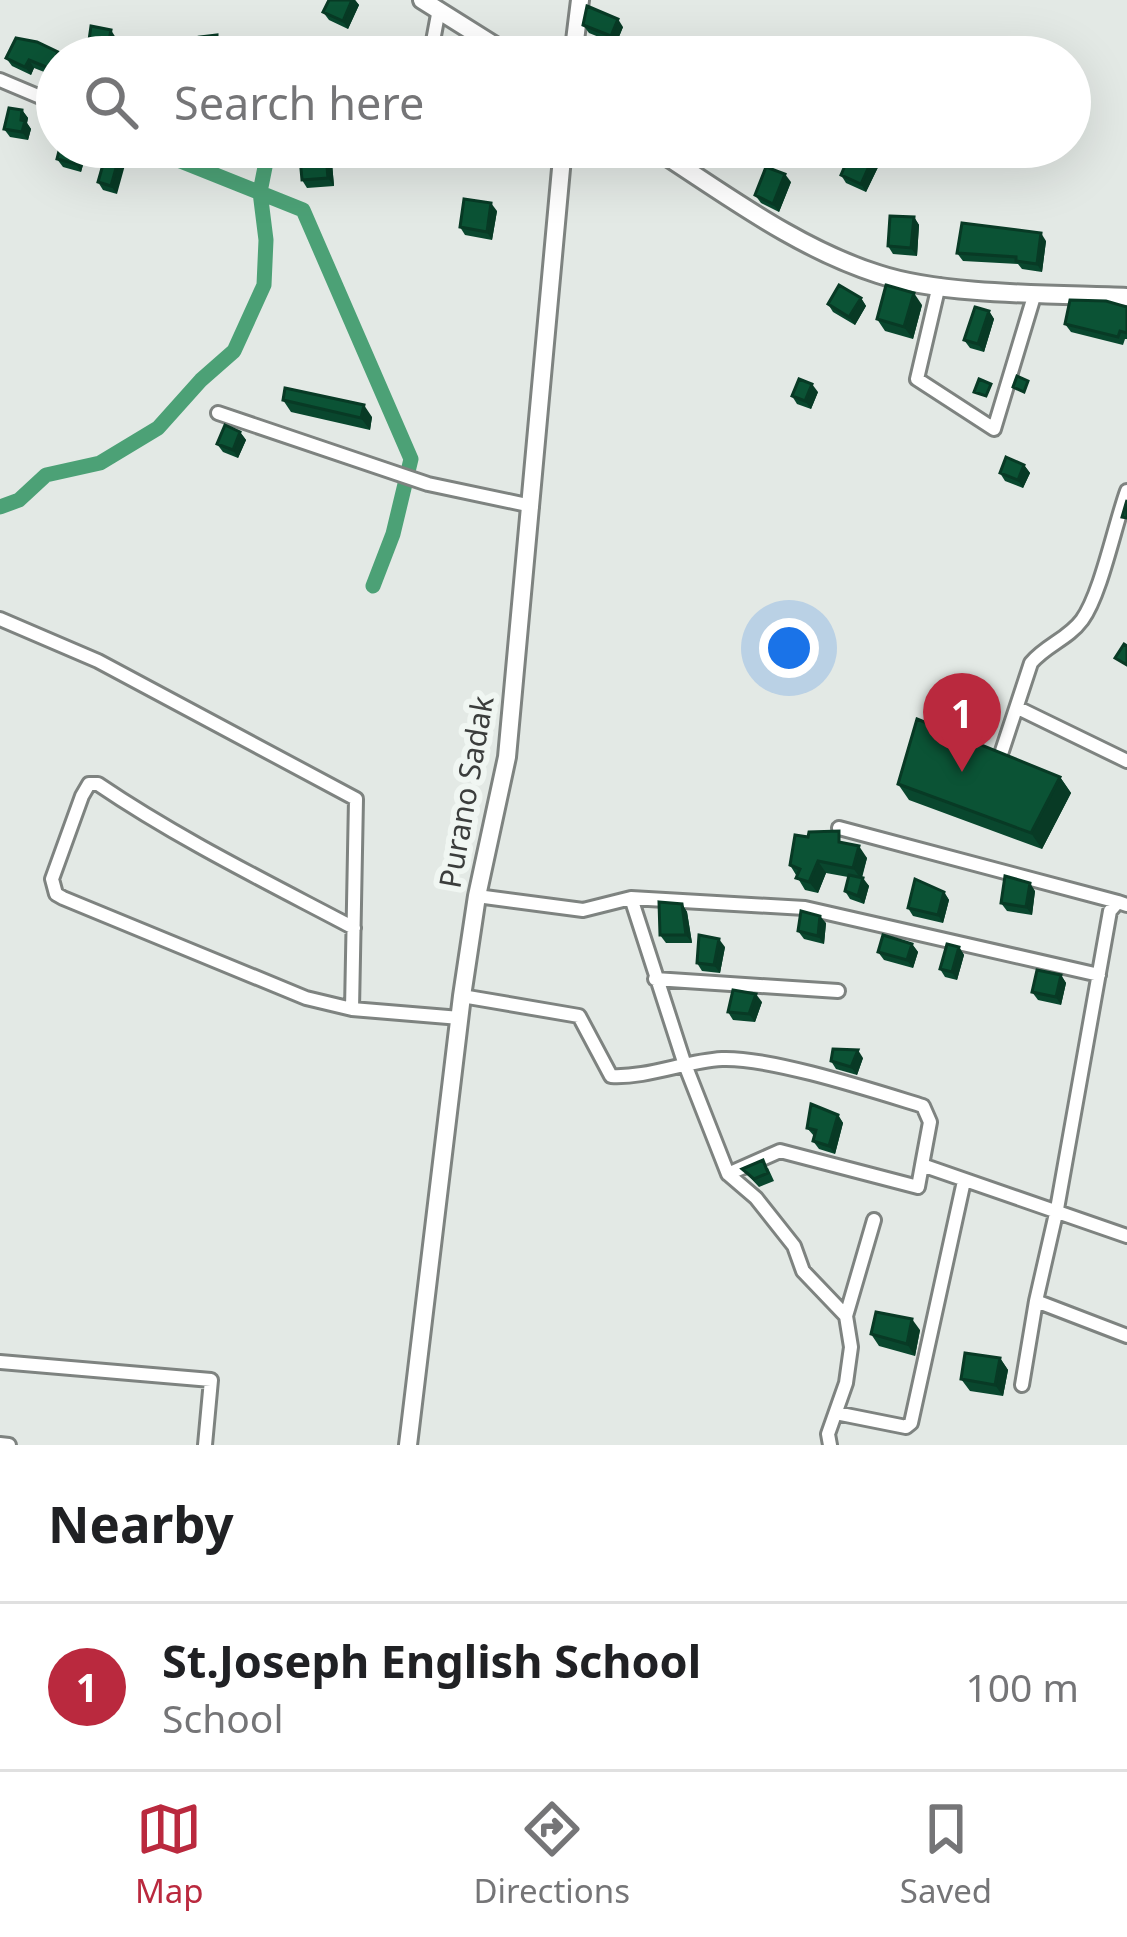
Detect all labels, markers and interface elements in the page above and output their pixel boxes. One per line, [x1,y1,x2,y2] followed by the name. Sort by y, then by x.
[36,36,1091,168] search box
[78,69,144,135] icon: search
[174,72,424,133] text: Search here
[759,618,819,678] your location
[923,673,1001,772] pin: 1
[428,692,503,891] street label: Purano Sadak
[48,1488,234,1558] text: Nearby
[162,1630,701,1691] text: St.Joseph English School
[76,1660,98,1713] text: 1
[965,1660,1079,1713] text: 100 m
[162,1691,284,1744] text: School
[135,1796,204,1913] tab: Map
[473,1796,630,1913] tab: Directions
[900,1796,992,1913] tab: Saved

